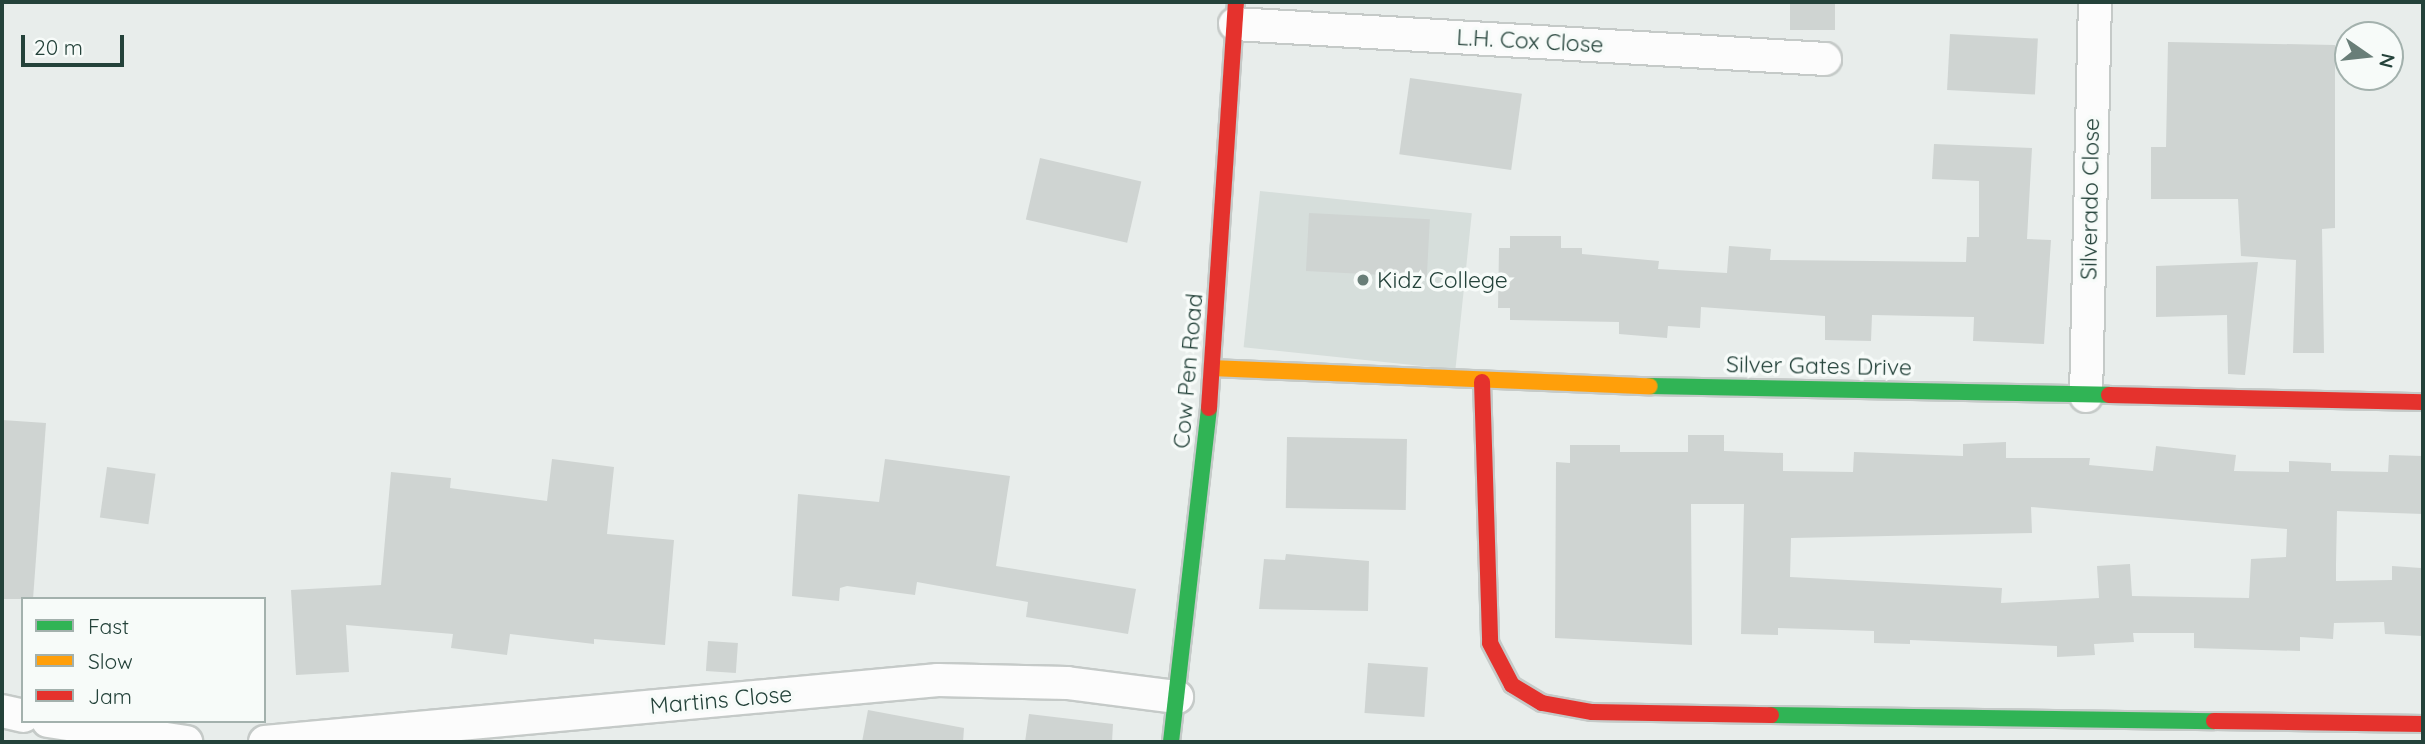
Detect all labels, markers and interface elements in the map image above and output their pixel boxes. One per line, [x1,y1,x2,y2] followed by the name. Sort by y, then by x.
[24,21,128,65] scale bar
[2334,21,2404,91] north arrow
[1456,23,1604,59] street label: L.H. Cox Close
[34,34,83,60] text: 20 m
[2374,51,2401,70] text: N
[2075,118,2105,280] street label: Silverado Close
[1377,266,1508,294] place label: Kidz College
[1355,272,1371,288] marker: Kidz College
[1167,292,1209,450] street label: Cow Pen Road
[1726,351,1912,381] street label: Silver Gates Drive
[21,597,266,723] legend
[88,613,129,639] text: Fast
[88,648,133,674] text: Slow
[649,680,793,720] street label: Martins Close
[88,683,132,709] text: Jam

